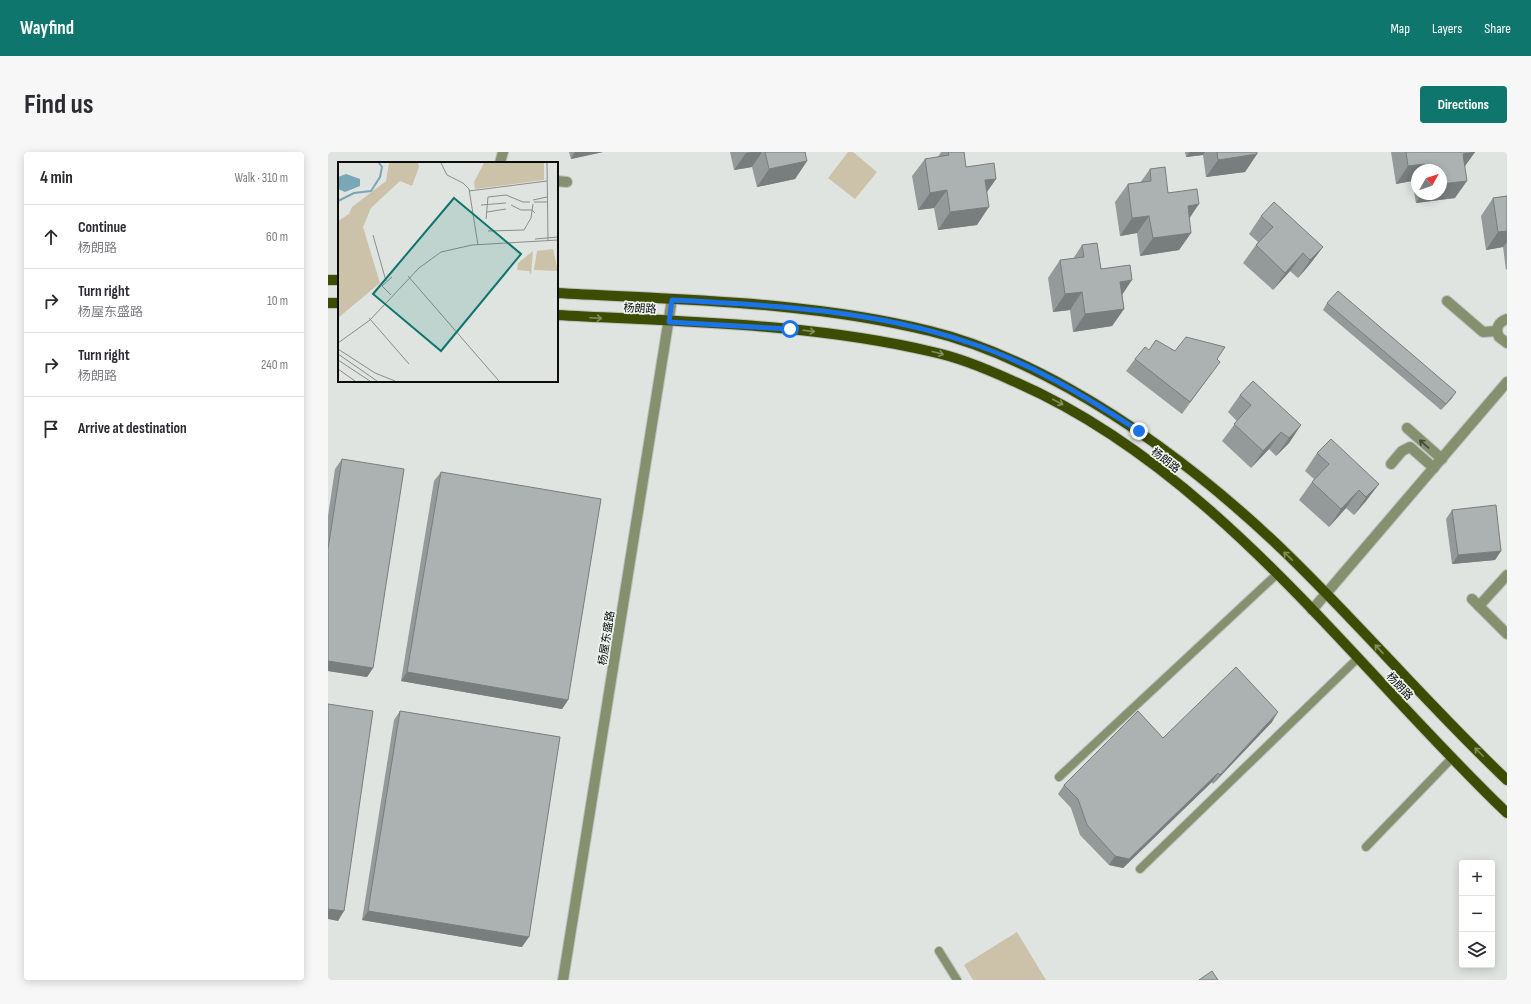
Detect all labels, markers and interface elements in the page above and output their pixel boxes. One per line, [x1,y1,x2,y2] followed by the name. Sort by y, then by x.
[20,17,74,40] text: Wayfind
[1390,20,1410,37] text: Map
[1432,20,1462,37] text: Layers
[1484,20,1511,37] text: Share
[1420,86,1507,123] button: Directions
[24,88,93,121] text: Find us
[338,162,558,382] inset map
[1411,164,1447,200] north arrow
[40,168,73,188] text: 4 min
[235,170,288,186] text: Walk · 310 m
[78,218,127,237] text: Continue
[40,226,62,248] icon: ahead
[266,229,288,245] text: 60 m
[78,240,117,256] text: 杨朗路
[78,282,130,301] text: Turn right
[40,290,62,312] icon: right
[267,293,288,309] text: 10 m
[623,301,657,316] street label: 杨朗路
[78,304,143,320] text: 杨屋东盛路
[589,314,602,321] one-way arrow
[781,320,799,338] route start
[803,327,816,335] one-way arrow
[78,346,130,365] text: Turn right
[931,350,944,357] one-way arrow
[40,354,62,376] icon: right
[261,357,288,373] text: 240 m
[78,368,117,384] text: 杨朗路
[1051,399,1063,406] one-way arrow
[40,418,62,440] icon: arrive
[78,419,187,438] text: Arrive at destination
[1130,422,1148,440] route end
[1419,439,1430,448] one-way arrow
[1149,445,1183,476] street label: 杨朗路
[1283,551,1293,561] one-way arrow
[596,610,617,666] street label: 杨屋东盛路
[1374,644,1384,654] one-way arrow
[1384,670,1416,703] street label: 杨朗路
[1474,747,1484,757] one-way arrow
[1459,860,1495,968] map controls
[1459,860,1495,896] button: +
[1459,896,1495,932] button: −
[1459,932,1495,968] button: layers

